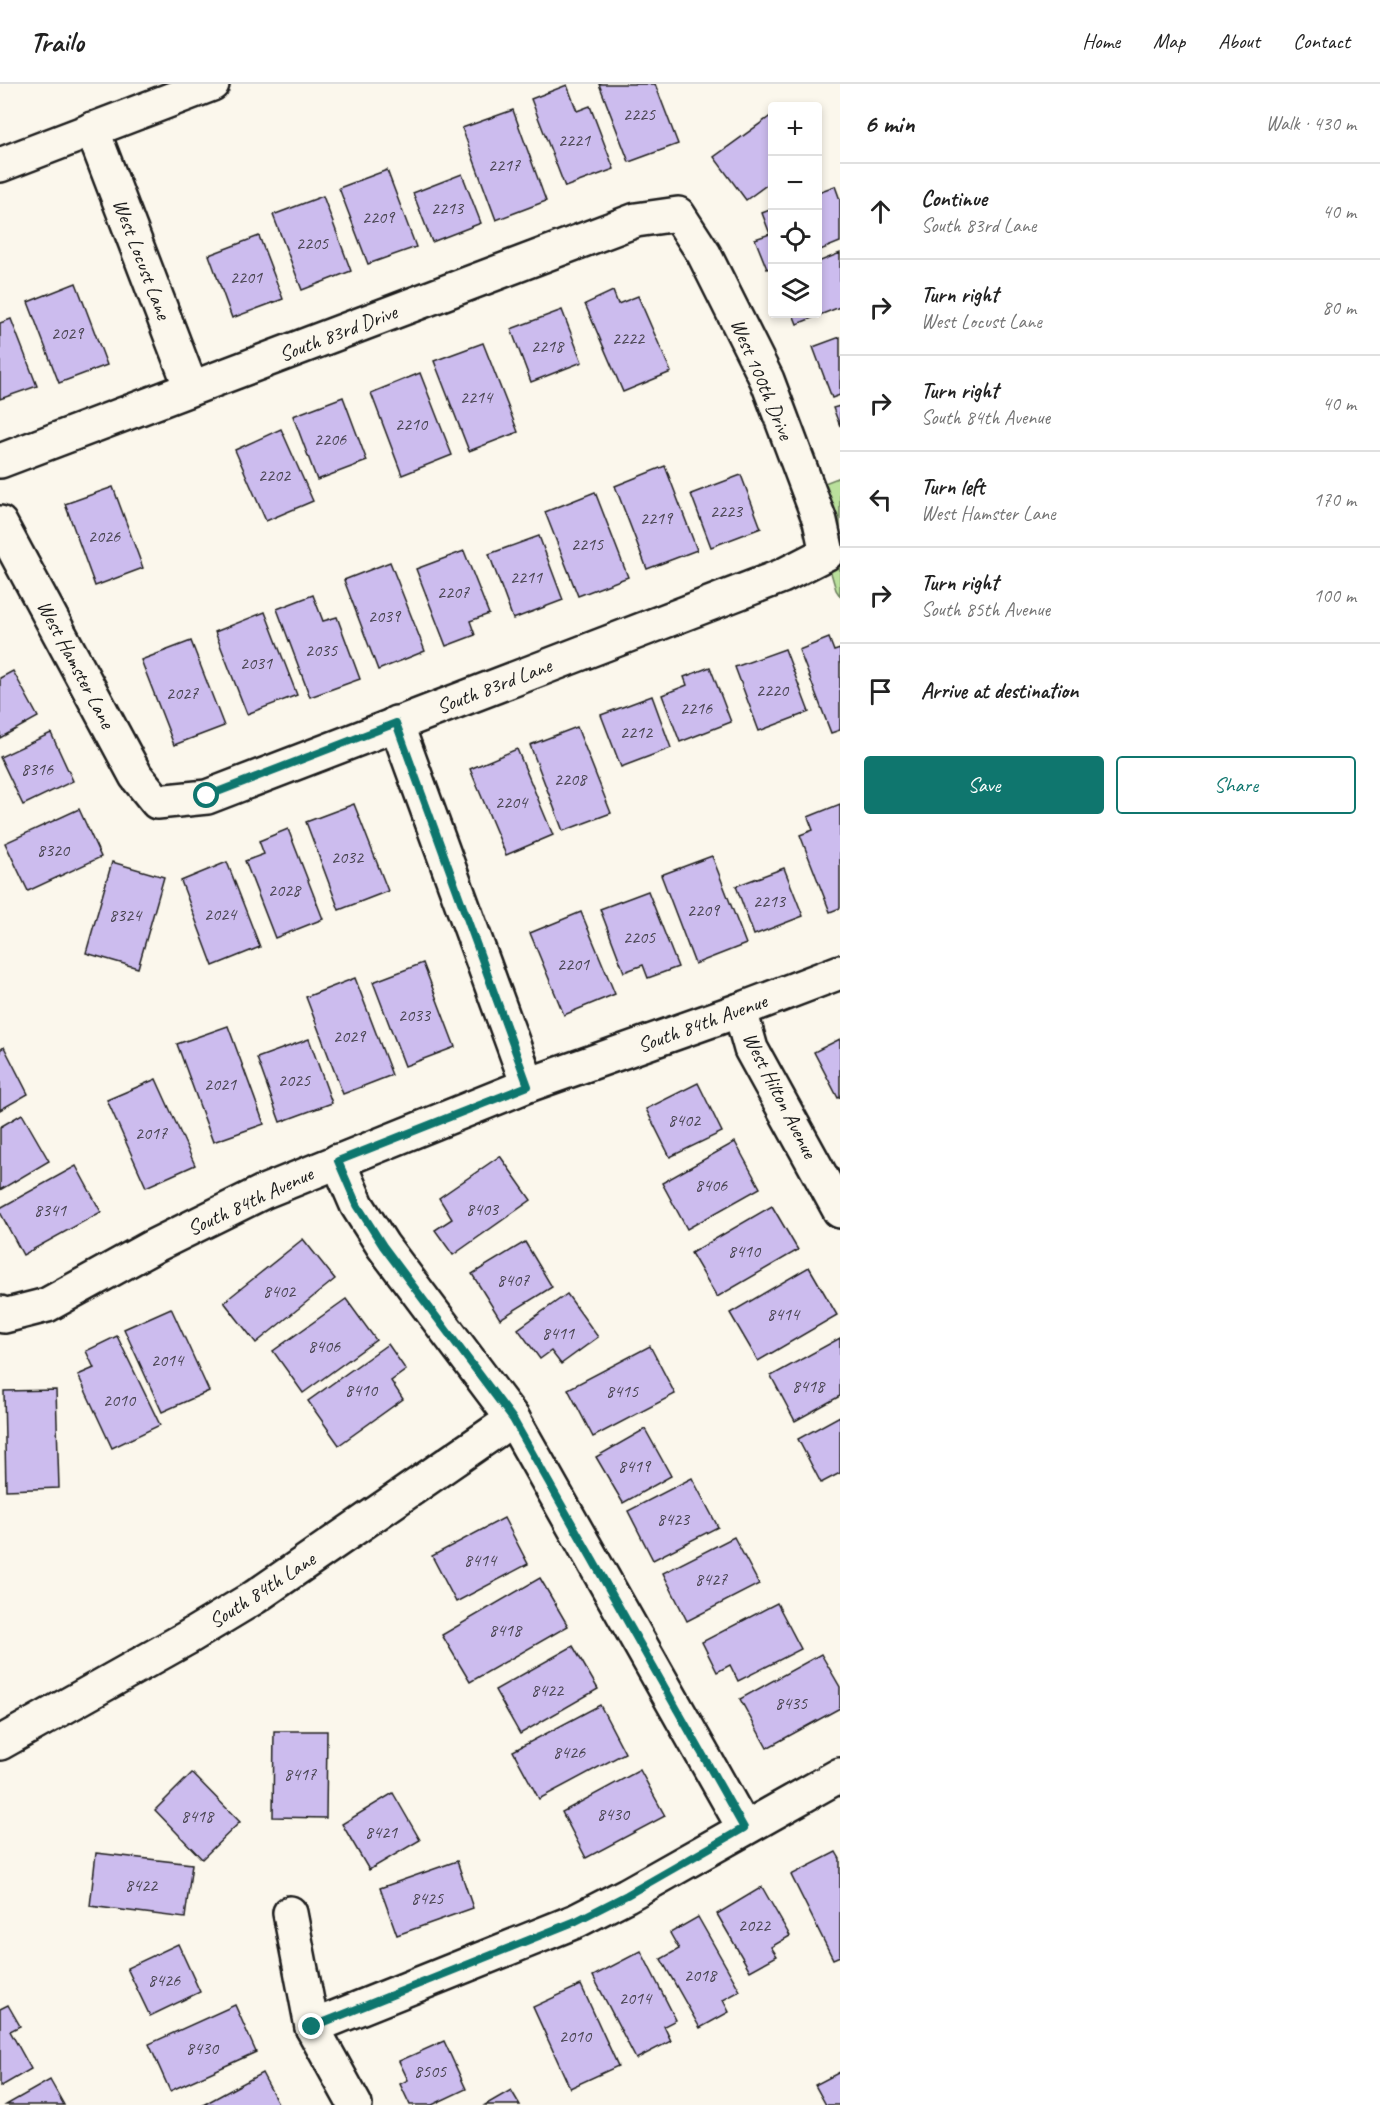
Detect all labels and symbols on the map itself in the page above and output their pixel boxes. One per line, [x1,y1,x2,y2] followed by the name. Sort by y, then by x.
[623,103,656,125] house number: 2225
[558,129,591,151] house number: 2221
[488,154,521,176] house number: 2217
[107,195,177,324] street label: West Locust Lane
[431,197,465,219] house number: 2213
[362,206,396,228] house number: 2209
[296,232,329,254] house number: 2205
[230,266,263,288] house number: 2201
[275,298,402,367] street label: South 83rd Drive
[725,315,800,444] street label: West 100th Drive
[51,322,85,344] house number: 2029
[612,327,646,349] house number: 2222
[531,335,565,357] house number: 2218
[460,386,494,408] house number: 2214
[395,413,429,435] house number: 2210
[314,428,347,450] house number: 2206
[258,464,292,486] house number: 2202
[710,500,744,522] house number: 2223
[640,507,674,529] house number: 2219
[88,525,121,547] house number: 2026
[571,533,604,555] house number: 2215
[510,566,543,588] house number: 2211
[437,581,470,603] house number: 2207
[31,595,121,734] street label: West Hamster Lane
[368,605,402,627] house number: 2039
[305,639,338,661] house number: 2035
[240,652,273,674] house number: 2031
[433,652,556,720] street label: South 83rd Lane
[756,679,790,701] house number: 2220
[166,682,199,704] house number: 2027
[680,697,713,719] house number: 2216
[620,721,654,743] house number: 2212
[21,758,54,780] house number: 8316
[554,768,588,790] house number: 2208
[193,782,219,808] route start
[495,791,529,813] house number: 2204
[37,839,71,861] house number: 8320
[331,846,365,868] house number: 2032
[268,879,302,901] house number: 2028
[753,890,787,912] house number: 2213
[687,899,721,921] house number: 2209
[204,903,238,925] house number: 2024
[109,904,143,926] house number: 8324
[623,926,656,948] house number: 2205
[557,953,590,975] house number: 2201
[634,987,771,1058] street label: South 84th Avenue
[398,1004,432,1026] house number: 2033
[333,1025,367,1047] house number: 2029
[737,1028,823,1163] street label: West Hilton Avenue
[278,1069,311,1091] house number: 2025
[204,1073,237,1095] house number: 2021
[668,1109,702,1131] house number: 8402
[135,1122,168,1144] house number: 2017
[183,1160,318,1241] street label: South 84th Avenue
[695,1174,728,1196] house number: 8406
[466,1198,500,1220] house number: 8403
[34,1199,67,1221] house number: 8341
[728,1240,762,1262] house number: 8410
[497,1269,530,1291] house number: 8407
[263,1280,297,1302] house number: 8402
[767,1303,801,1325] house number: 8414
[542,1322,575,1344] house number: 8411
[308,1335,341,1357] house number: 8406
[151,1349,185,1371] house number: 2014
[792,1375,826,1397] house number: 8418
[345,1379,379,1401] house number: 8410
[606,1380,639,1402] house number: 8415
[103,1389,137,1411] house number: 2010
[618,1455,652,1477] house number: 8419
[657,1508,691,1530] house number: 8423
[204,1545,321,1634] street label: South 84th Lane
[464,1549,498,1571] house number: 8414
[695,1568,728,1590] house number: 8427
[489,1619,523,1641] house number: 8418
[531,1679,565,1701] house number: 8422
[775,1692,808,1714] house number: 8435
[553,1741,586,1763] house number: 8426
[284,1763,317,1785] house number: 8417
[597,1803,631,1825] house number: 8430
[181,1805,215,1827] house number: 8418
[365,1821,398,1843] house number: 8421
[125,1874,159,1896] house number: 8422
[411,1887,444,1909] house number: 8425
[738,1914,772,1936] house number: 2022
[684,1964,718,1986] house number: 2018
[148,1969,181,1991] house number: 8426
[619,1987,653,2009] house number: 2014
[298,2013,324,2039] route end
[559,2025,593,2047] house number: 2010
[186,2037,220,2059] house number: 8430
[414,2060,447,2082] house number: 8505

